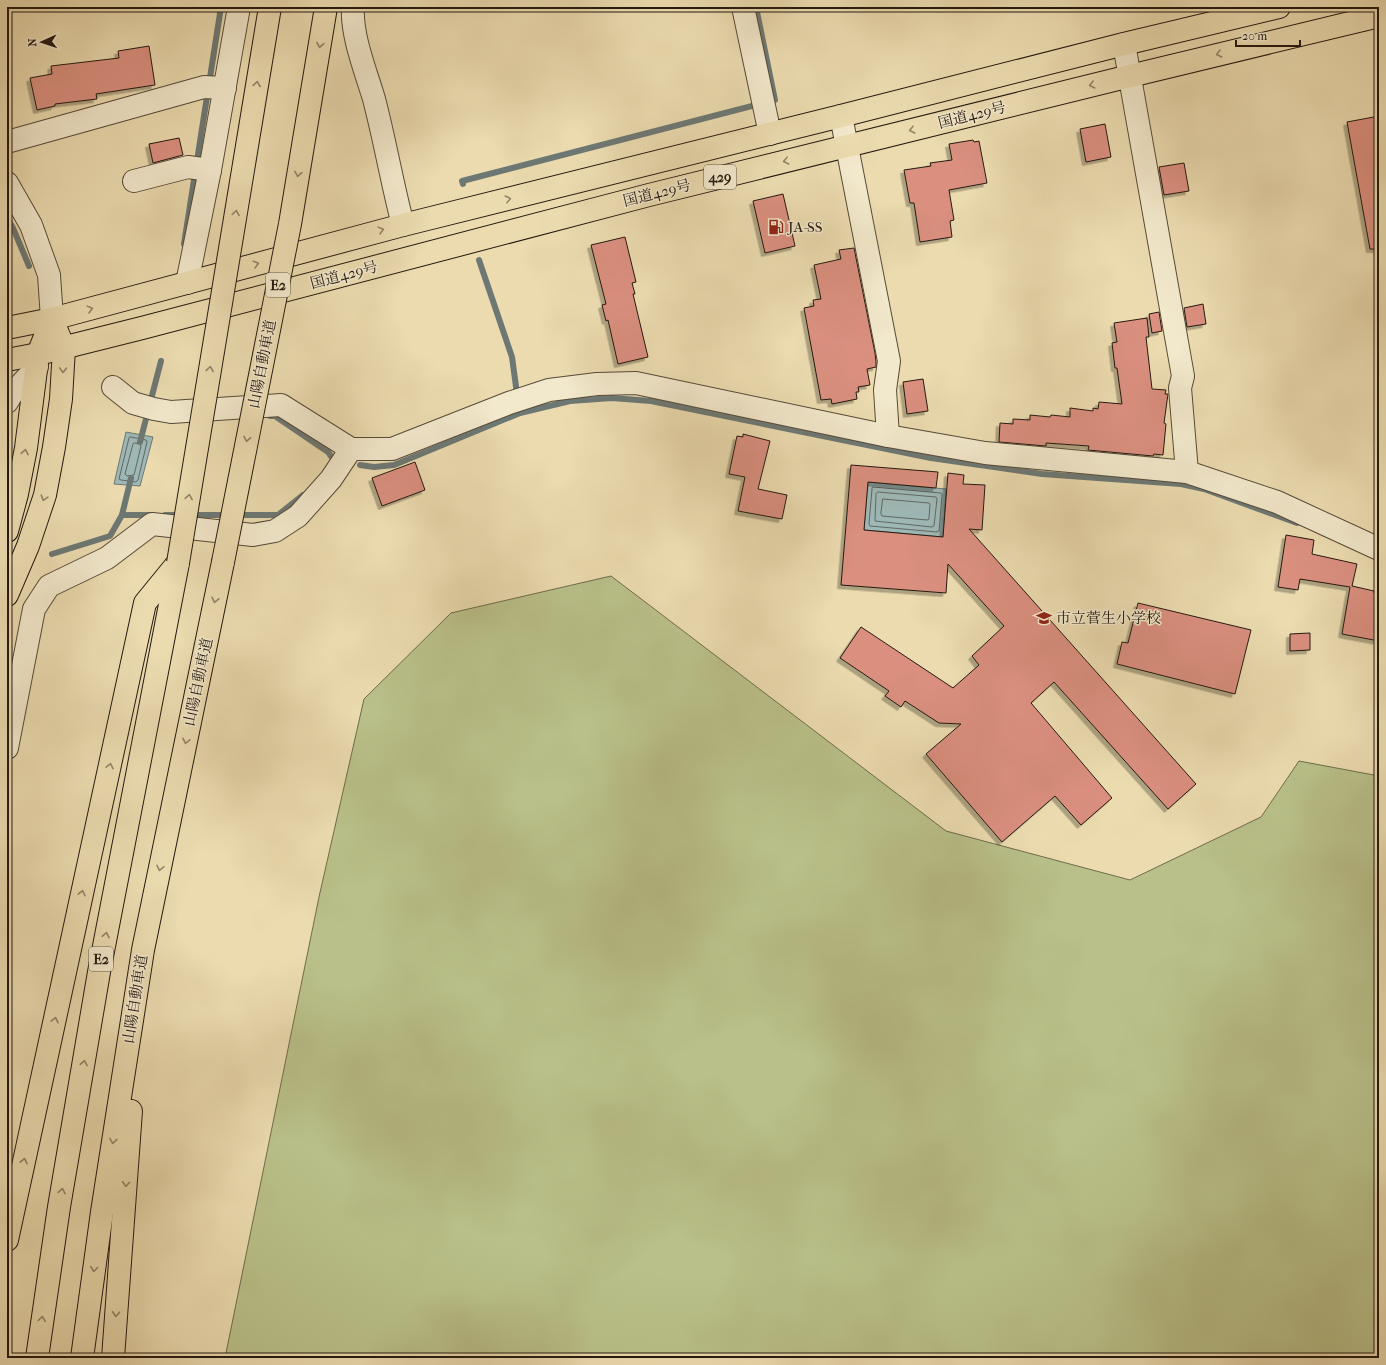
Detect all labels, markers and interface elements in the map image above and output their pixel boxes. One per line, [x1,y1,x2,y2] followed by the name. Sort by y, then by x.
[22,22,62,62] north arrow
[1236,22,1300,48] scale bar
[1242,29,1267,43] text: 20 m
[26,37,39,47] text: N
[316,42,325,49] one-way arrow
[1215,50,1222,58] one-way arrow
[1089,80,1096,89] one-way arrow
[252,81,261,88] one-way arrow
[936,98,1008,132] street label: 国道429号
[909,125,916,134] one-way arrow
[782,157,789,165] one-way arrow
[704,165,736,189] road number: 429
[294,171,303,177] one-way arrow
[621,176,693,210] street label: 国道429号
[504,195,511,203] one-way arrow
[231,210,240,216] one-way arrow
[767,218,785,236] fuel station icon: JA-SS
[787,218,823,236] place label: JA-SS
[378,227,385,235] one-way arrow
[308,257,380,293] street label: 国道429号
[252,260,259,269] one-way arrow
[266,273,290,297] road number: E2
[86,305,93,314] one-way arrow
[245,318,279,410] street label: 山陽自動車道
[205,365,214,372] one-way arrow
[58,367,67,373] one-way arrow
[244,436,252,442] one-way arrow
[20,449,29,455] one-way arrow
[40,494,49,501] one-way arrow
[184,494,192,500] one-way arrow
[211,597,220,603] one-way arrow
[1035,609,1053,627] school or university icon: 市立菅生小学校
[1056,609,1161,627] place label: 市立菅生小学校
[180,636,216,728] street label: 山陽自動車道
[182,738,191,744] one-way arrow
[105,763,113,769] one-way arrow
[156,865,164,871] one-way arrow
[78,890,86,896] one-way arrow
[102,932,110,938] one-way arrow
[89,947,113,971] road number: E2
[119,953,151,1045] street label: 山陽自動車道
[50,1017,58,1023] one-way arrow
[79,1060,87,1066] one-way arrow
[109,1138,118,1144] one-way arrow
[20,1157,28,1164] one-way arrow
[121,1181,130,1187] one-way arrow
[57,1188,66,1194] one-way arrow
[90,1266,99,1272] one-way arrow
[112,1311,121,1317] one-way arrow
[37,1316,46,1323] one-way arrow

